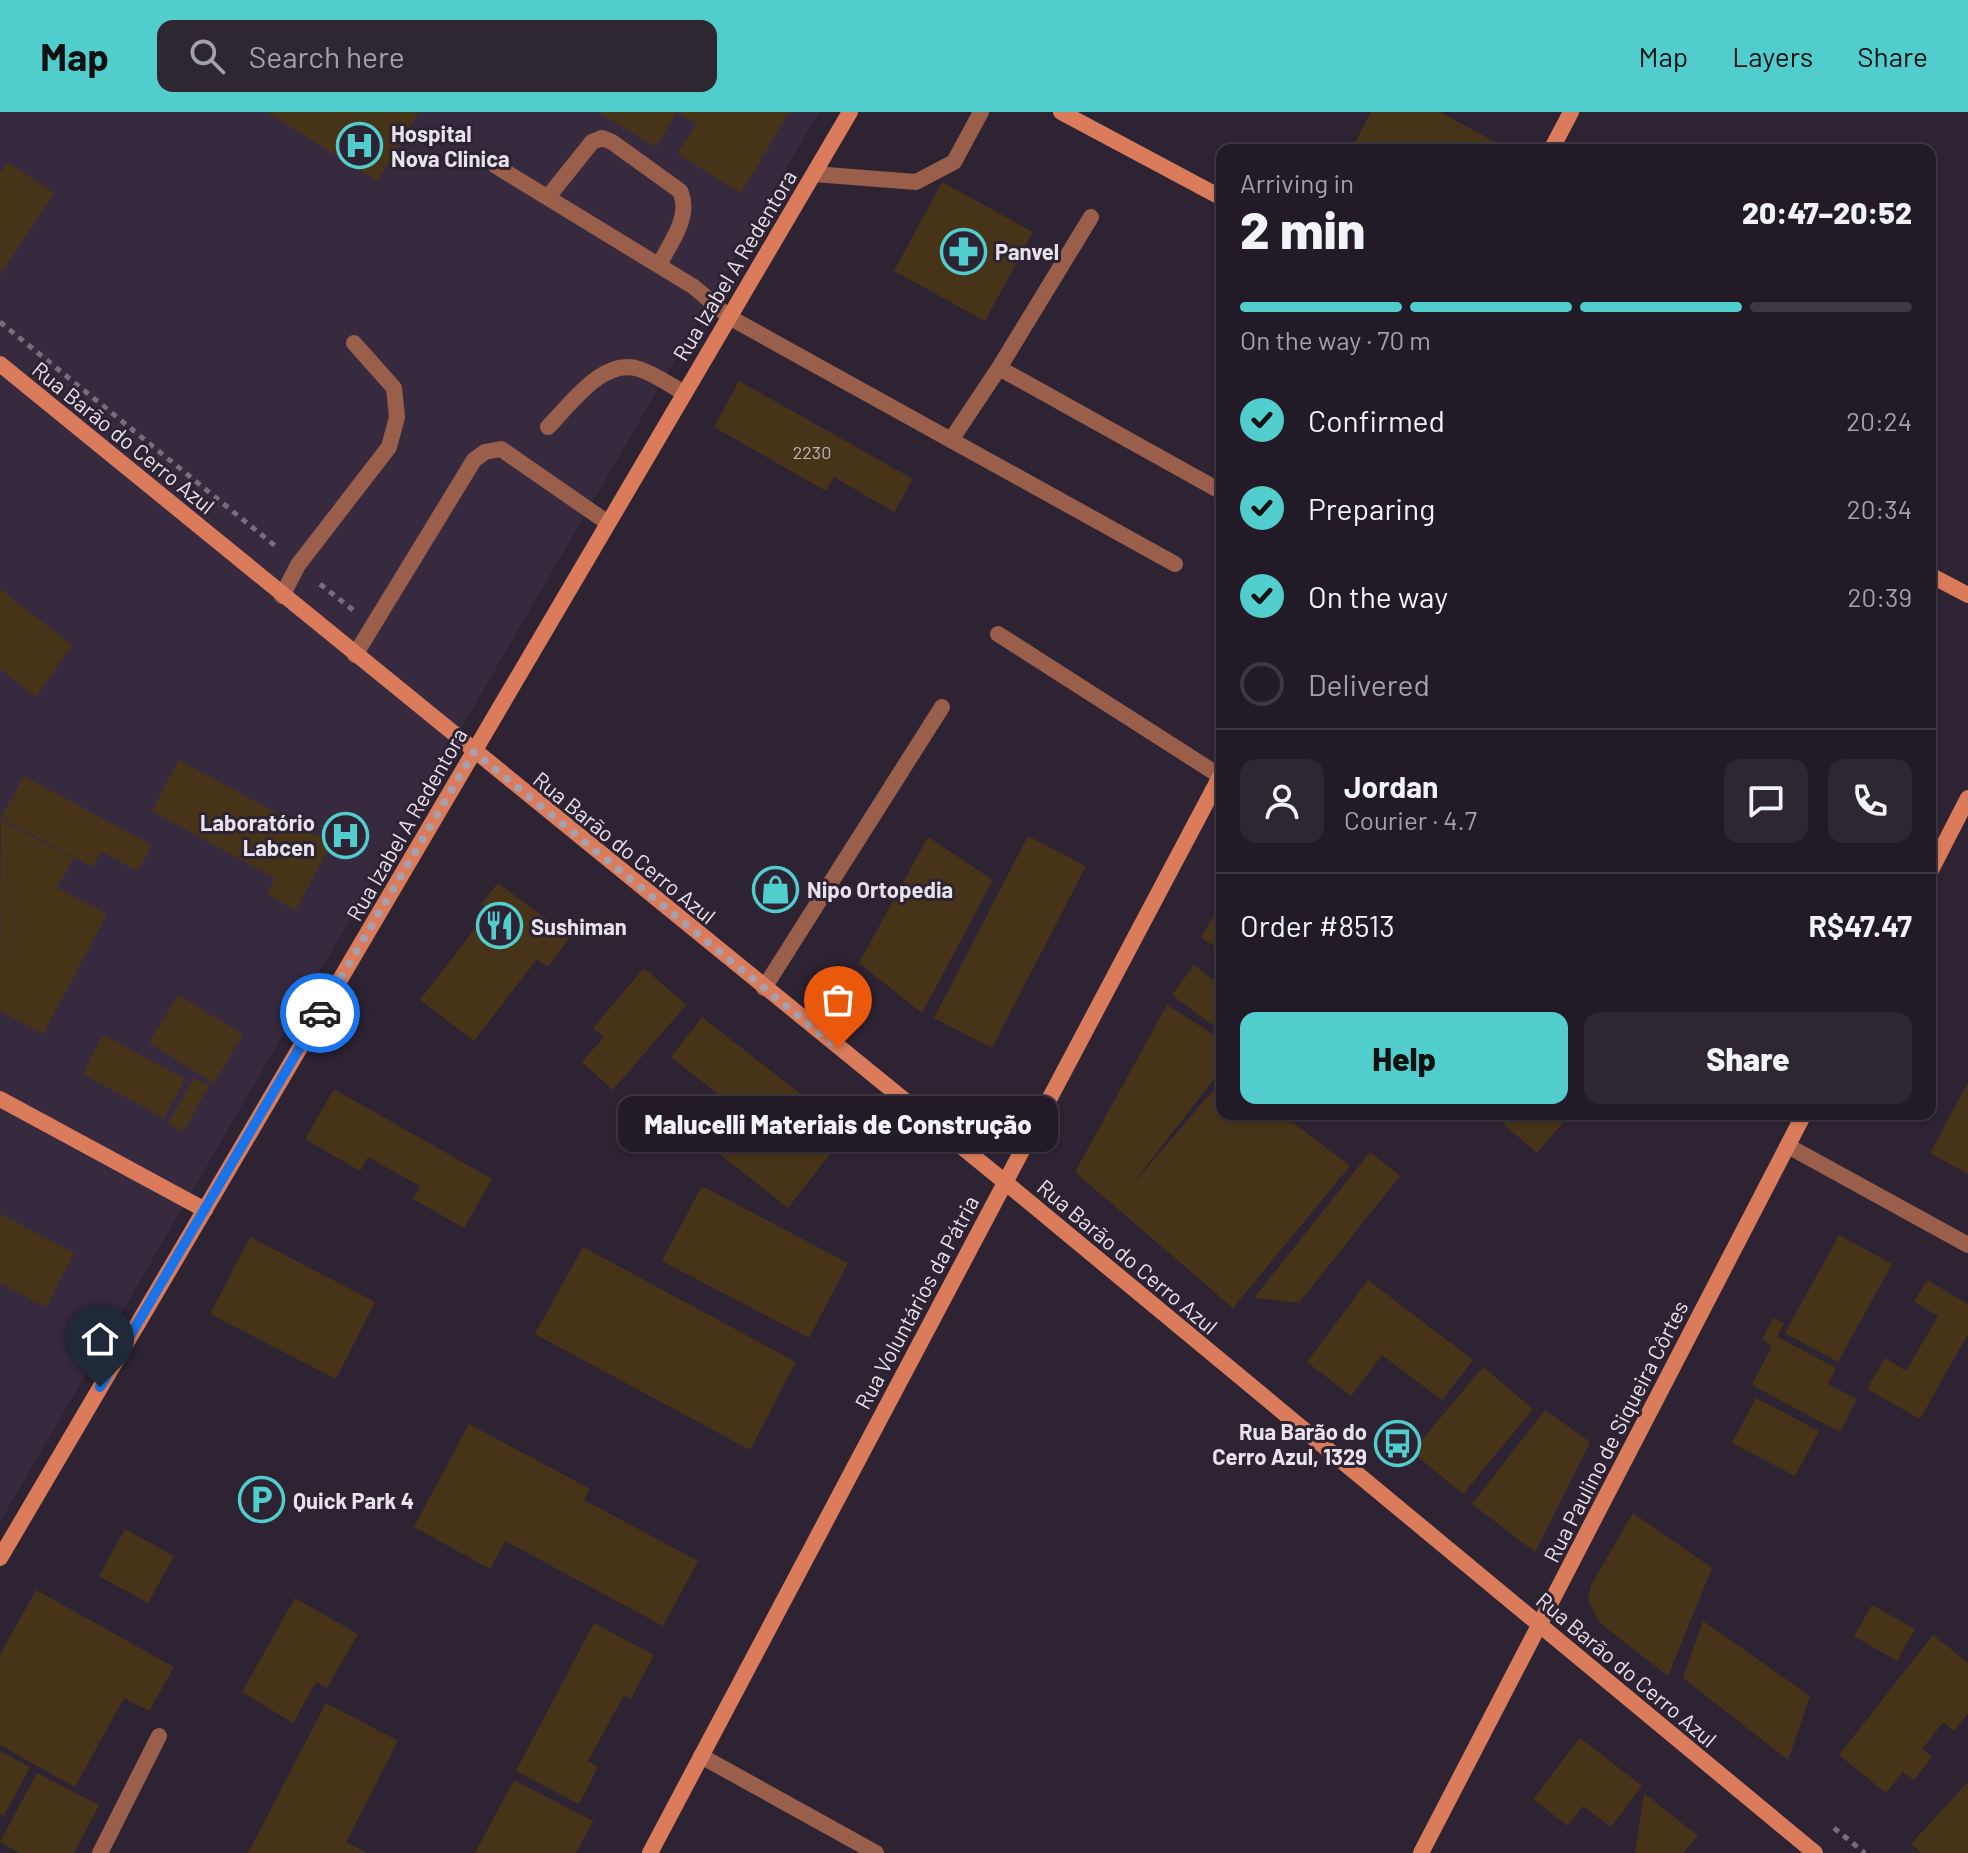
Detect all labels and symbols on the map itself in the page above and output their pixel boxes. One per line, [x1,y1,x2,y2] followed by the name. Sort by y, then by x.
[391,120,510,171] place label: Hospital Nova Clinica
[336,122,384,170] hospital icon: Hospital Nova Clinica
[667,165,801,365] street label: Rua Izabel A Redentora
[940,227,988,275] pharmacy icon: Panvel
[995,238,1059,264] place label: Panvel
[28,355,220,519] street label: Rua Barão do Cerro Azul
[793,441,831,463] house number: 2230
[340,723,472,925] street label: Rua Izabel A Redentora
[529,765,721,929] street label: Rua Barão do Cerro Azul
[200,809,315,860] place label: Laboratório Labcen
[322,811,370,859] hospital icon: Laboratório Labcen
[752,865,800,913] shop icon: Nipo Ortopedia
[807,876,953,902] place label: Nipo Ortopedia
[476,902,524,950] restaurant icon: Sushiman
[531,913,627,939] place label: Sushiman
[804,966,872,1048] pin
[280,973,360,1053] courier
[618,1096,1058,1152] callout: Malucelli Materiais de Construção
[1033,1173,1223,1339] street label: Rua Barão do Cerro Azul
[849,1191,983,1413] street label: Rua Voluntários da Pátria
[1538,1296,1692,1566] street label: Rua Paulino de Siqueira Côrtes
[66,1305,134,1387] pin
[1212,1418,1367,1469] place label: Rua Barão do Cerro Azul, 1329
[1374,1420,1422,1468] bus stop icon: Rua Barão do Cerro Azul, 1329
[238,1476,286,1524] parking icon: Quick Park 4
[293,1487,414,1513] place label: Quick Park 4
[1532,1586,1722,1752] street label: Rua Barão do Cerro Azul

